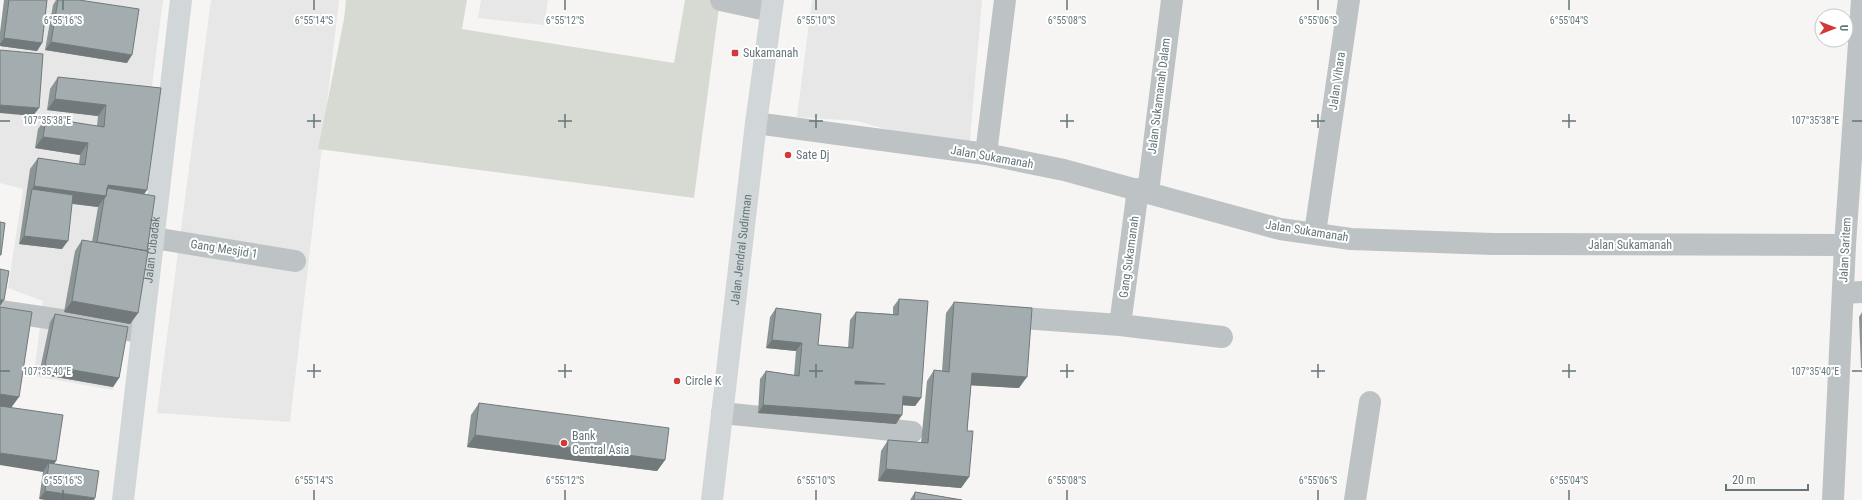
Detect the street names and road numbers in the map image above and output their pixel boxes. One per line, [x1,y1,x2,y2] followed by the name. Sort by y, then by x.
[1145,37,1173,155] street label: Jalan Sukamanah Dalam
[1326,51,1348,111] street label: Jalan Vihara
[949,143,1035,171] street label: Jalan Sukamanah
[728,193,755,306] street label: Jalan Jendral Sudirman
[141,215,163,284] street label: Jalan Cibadak
[1116,215,1142,299] street label: Gang Sukamanah
[1836,217,1854,283] street label: Jalan Saritem
[1264,218,1350,245] street label: Jalan Sukamanah
[190,237,258,261] street label: Gang Mesjid 1
[1588,238,1672,252] street label: Jalan Sukamanah

